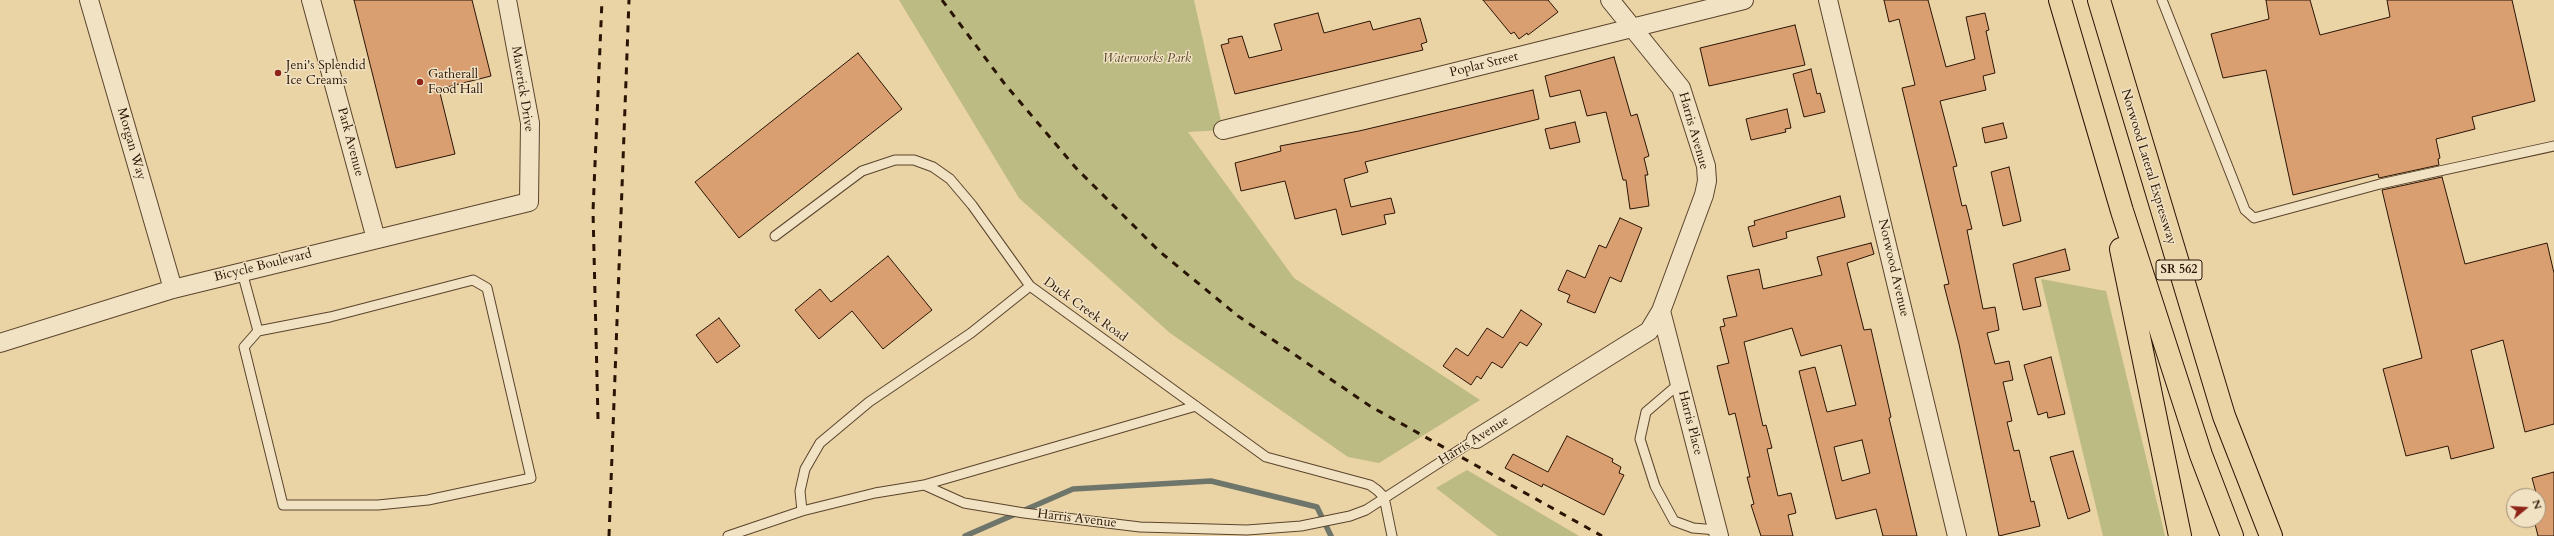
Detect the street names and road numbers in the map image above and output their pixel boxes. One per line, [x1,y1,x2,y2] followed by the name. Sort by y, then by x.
[508,45,536,133] street label: Maverick Drive
[1448,49,1520,81] street label: Poplar Street
[2117,87,2179,247] street label: Norwood Lateral Expressway
[1675,91,1711,171] street label: Harris Avenue
[113,106,149,182] street label: Morgan Way
[333,106,367,178] street label: Park Avenue
[1874,218,1912,318] street label: Norwood Avenue
[213,246,313,286] street label: Bicycle Boulevard
[2156,260,2202,280] road number: SR 562
[1040,274,1130,346] street label: Duck Creek Road
[1674,389,1706,457] street label: Harris Place
[1436,413,1512,469] street label: Harris Avenue
[1037,506,1117,532] street label: Harris Avenue

